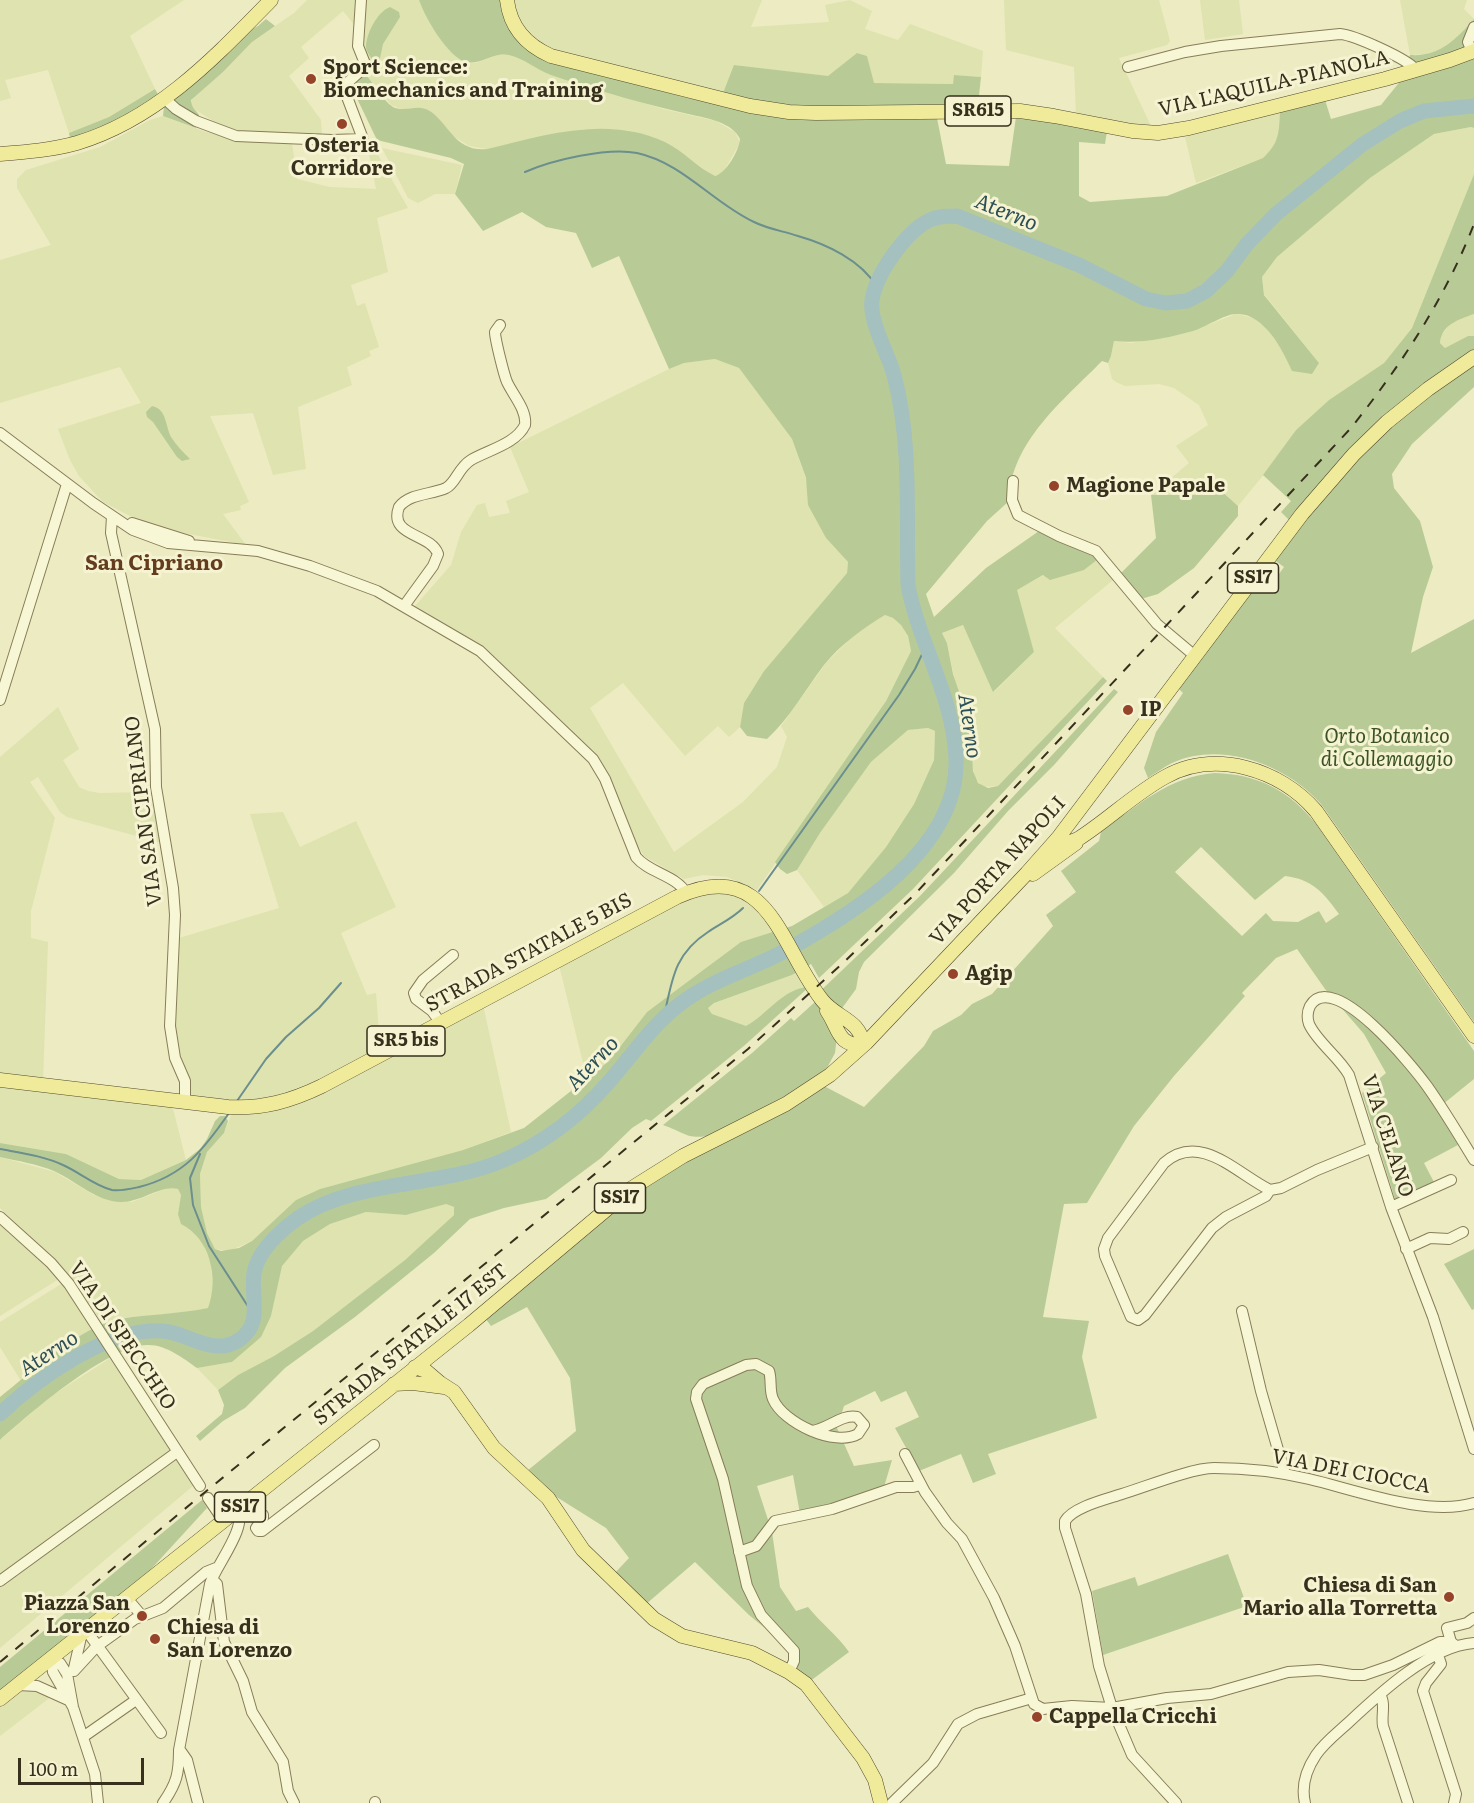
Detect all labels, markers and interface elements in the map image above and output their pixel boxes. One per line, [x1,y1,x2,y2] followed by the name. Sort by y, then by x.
[1156,46,1392,122] street label: VIA L'AQUILA-PIANOLA
[323,56,603,103] place label: Sport Science: Biomechanics and Training
[304,72,318,86] marker: Sport Science: Biomechanics and Training
[945,96,1011,126] road number: SR615
[335,117,349,131] marker: Osteria Corridore
[291,134,393,181] place label: Osteria Corridore
[971,189,1041,237] water label: Aterno
[1066,474,1225,498] place label: Magione Papale
[1047,479,1061,493] marker: Magione Papale
[85,551,223,577] district label: San Cipriano
[1228,563,1278,593] road number: SS17
[952,692,986,760] water label: Aterno
[1140,698,1161,722] place label: IP
[1121,703,1135,717] marker: IP
[120,714,168,908] street label: VIA SAN CIPRIANO
[1321,725,1453,772] park label: Orto Botanico di Collemaggio
[925,792,1071,950] street label: VIA PORTA NAPOLI
[422,888,636,1018] street label: STRADA STATALE 5 BIS
[965,962,1013,986] place label: Agip
[946,967,960,981] marker: Agip
[367,1026,445,1056] road number: SR5 bis
[561,1031,625,1097] water label: Aterno
[1356,1072,1418,1200] street label: VIA CELANO
[594,1183,646,1213] road number: SS17
[63,1257,181,1415] street label: VIA DI SPECCHIO
[309,1259,513,1431] street label: STRADA STATALE 17 EST
[15,1326,83,1382] water label: Aterno
[1270,1445,1432,1499] street label: VIA DEI CIOCCA
[214,1492,266,1522] road number: SS17
[1243,1574,1437,1621] place label: Chiesa di San Mario alla Torretta
[1442,1590,1456,1604] marker: Chiesa di San Mario alla Torretta
[24,1592,130,1639] place label: Piazza San Lorenzo
[135,1609,149,1623] marker: Piazza San Lorenzo
[167,1616,292,1663] place label: Chiesa di San Lorenzo
[148,1632,162,1646] marker: Chiesa di San Lorenzo
[1049,1705,1217,1729] place label: Cappella Cricchi
[1030,1710,1044,1724] marker: Cappella Cricchi
[21,1746,147,1784] scale bar
[29,1755,78,1782] text: 100 m

